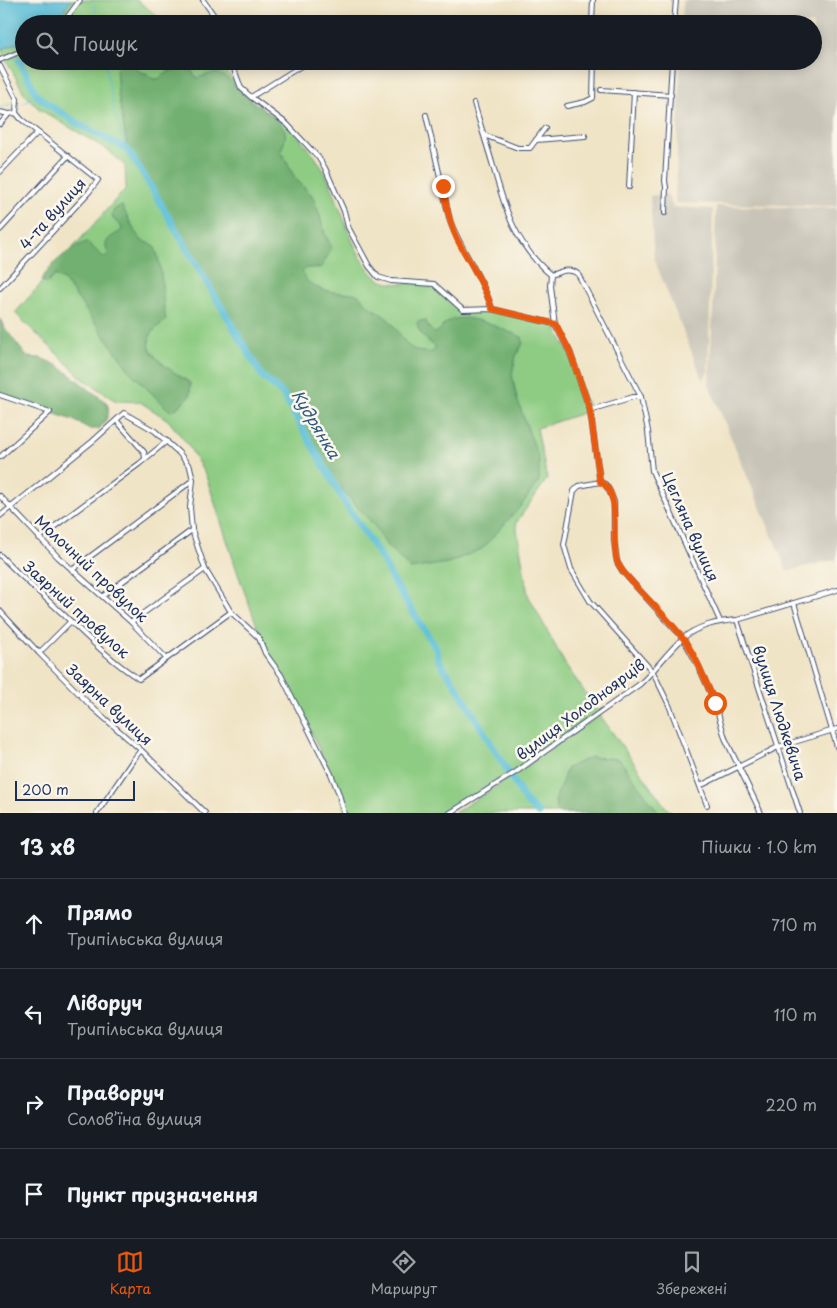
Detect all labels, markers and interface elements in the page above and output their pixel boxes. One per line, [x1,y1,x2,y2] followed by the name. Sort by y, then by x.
[15,15,822,70] search box
[33,29,61,57] icon: search
[73,29,138,57] text: Пошук
[13,172,91,254] street label: 4-та вулиця
[432,175,455,198] route end
[287,384,347,463] water label: Кудрянка
[657,468,726,585] street label: Цегляна вулиця
[30,509,154,627] street label: Молочний провулок
[19,555,135,663] street label: Заярний провулок
[748,642,813,784] street label: вулиця Людкевича
[511,652,650,765] street label: вулиця Холодноярців
[62,658,158,750] street label: Заярна вулиця
[704,692,727,715] route start
[15,778,135,801] scale bar
[22,779,69,800] text: 200 m
[20,830,75,862] text: 13 хв
[701,834,817,858] text: Пішки · 1.0 km
[67,898,132,926] text: Прямо
[20,910,48,938] icon: ahead
[771,912,817,936] text: 710 m
[67,926,224,950] text: Трипільська вулиця
[67,988,143,1016] text: Ліворуч
[20,1000,48,1028] icon: left
[774,1002,817,1026] text: 110 m
[67,1016,224,1040] text: Трипільська вулиця
[67,1078,164,1106] text: Праворуч
[20,1090,48,1118] icon: right
[766,1092,817,1116] text: 220 m
[67,1106,202,1130] text: Соловʼїна вулиця
[20,1180,48,1208] icon: arrive
[67,1180,258,1208] text: Пункт призначення
[110,1248,151,1299] tab: Карта
[371,1248,437,1299] tab: Маршрут
[657,1248,727,1299] tab: Збережені

